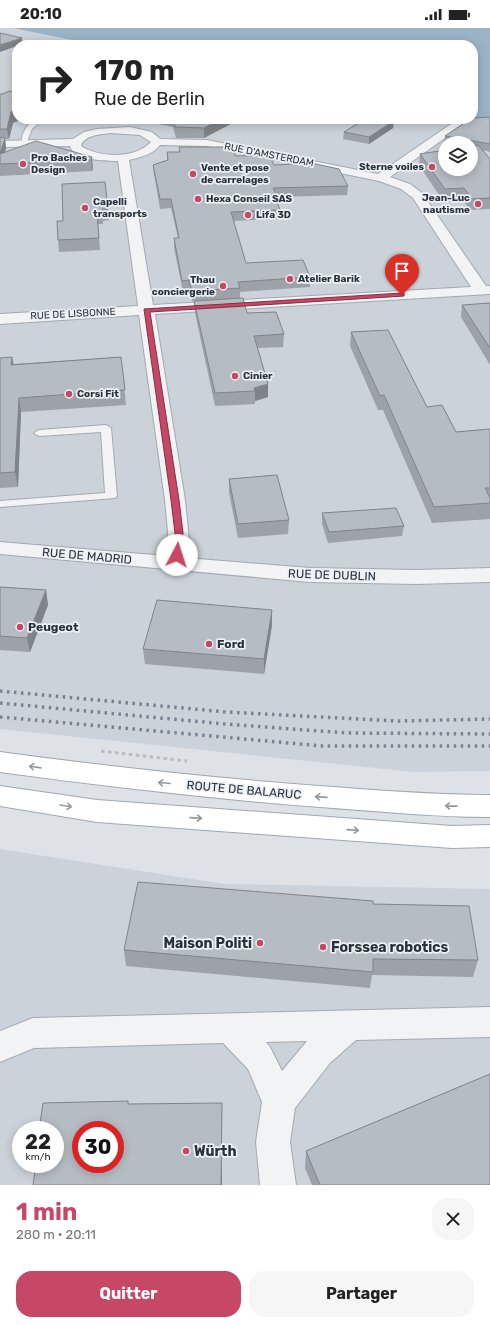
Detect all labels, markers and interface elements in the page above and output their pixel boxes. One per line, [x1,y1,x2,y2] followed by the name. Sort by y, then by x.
[20,5,62,23] text: 20:10
[94,54,175,87] text: 170 m
[28,56,80,108] icon: right
[94,88,205,110] text: Rue de Berlin
[438,136,478,176] map controls
[438,136,478,176] button: layers
[223,140,315,170] street label: RUE D'AMSTERDAM
[31,152,88,176] place label: Pro Baches Design
[18,159,28,169] marker: Pro Baches Design
[359,161,424,173] place label: Sterne voiles
[201,162,269,186] place label: Vente et pose de carrelages
[427,162,437,172] marker: Sterne voiles
[188,169,198,179] marker: Vente et pose de carrelages
[422,192,470,216] place label: Jean-Luc nautisme
[206,193,292,205] place label: Hexa Conseil SAS
[193,194,203,204] marker: Hexa Conseil SAS
[93,196,148,220] place label: Capelli transports
[473,199,483,209] marker: Jean-Luc nautisme
[80,203,90,213] marker: Capelli transports
[256,209,291,221] place label: Lifa 3D
[243,210,253,220] marker: Lifa 3D
[385,254,419,295] pin
[391,260,413,282] icon: arrive
[298,273,360,285] place label: Atelier Barik
[152,274,215,298] place label: Thau conciergerie
[285,274,295,284] marker: Atelier Barik
[218,281,228,291] marker: Thau conciergerie
[30,306,116,322] street label: RUE DE LISBONNE
[243,370,273,382] place label: Cinier
[230,371,240,381] marker: Cinier
[77,388,119,400] place label: Corsi Fit
[64,389,74,399] marker: Corsi Fit
[156,534,198,576] position arrow
[41,545,133,567] street label: RUE DE MADRID
[288,566,376,584] street label: RUE DE DUBLIN
[28,620,79,634] place label: Peugeot
[15,622,25,632] marker: Peugeot
[217,637,245,651] place label: Ford
[204,639,214,649] marker: Ford
[29,763,42,771] one-way arrow
[186,778,302,802] street label: ROUTE DE BALARUC
[158,779,171,786] one-way arrow
[315,793,328,800] one-way arrow
[59,802,72,810] one-way arrow
[445,802,458,810] one-way arrow
[189,815,202,822] one-way arrow
[346,827,359,834] one-way arrow
[163,935,252,952] place label: Maison Politi
[255,938,265,948] marker: Maison Politi
[331,939,448,956] place label: Forssea robotics
[318,942,328,952] marker: Forssea robotics
[72,1121,124,1173] speed limit sign: 30
[25,1130,51,1154] text: 22
[194,1143,236,1160] place label: Würth
[181,1146,191,1156] marker: Würth
[26,1151,50,1163] text: km/h
[16,1198,77,1226] text: 1 min
[432,1198,474,1240] button: close
[16,1227,96,1242] text: 280 m · 20:11
[16,1271,241,1317] button: Quitter
[249,1271,474,1317] button: Partager

